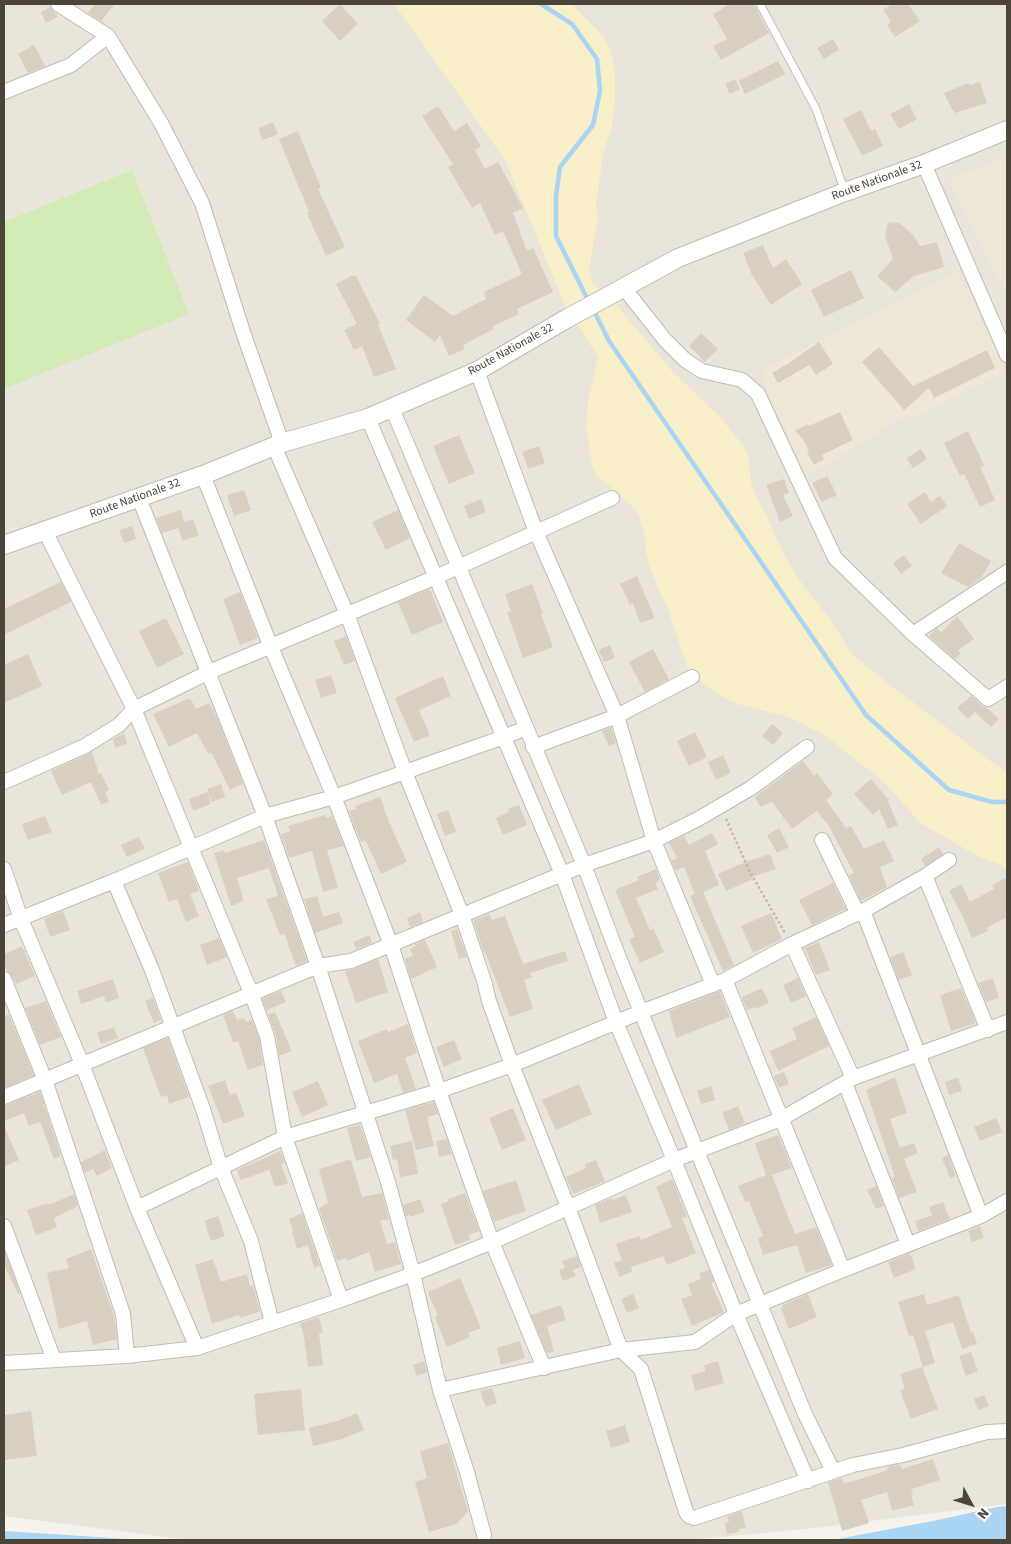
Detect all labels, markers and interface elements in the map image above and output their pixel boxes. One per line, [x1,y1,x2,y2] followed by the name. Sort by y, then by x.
[830,158,924,204] street label: Route Nationale 32
[466,321,556,379] street label: Route Nationale 32
[88,476,182,522] street label: Route Nationale 32
[946,1479,996,1529] north arrow
[972,1504,993,1523] text: N

